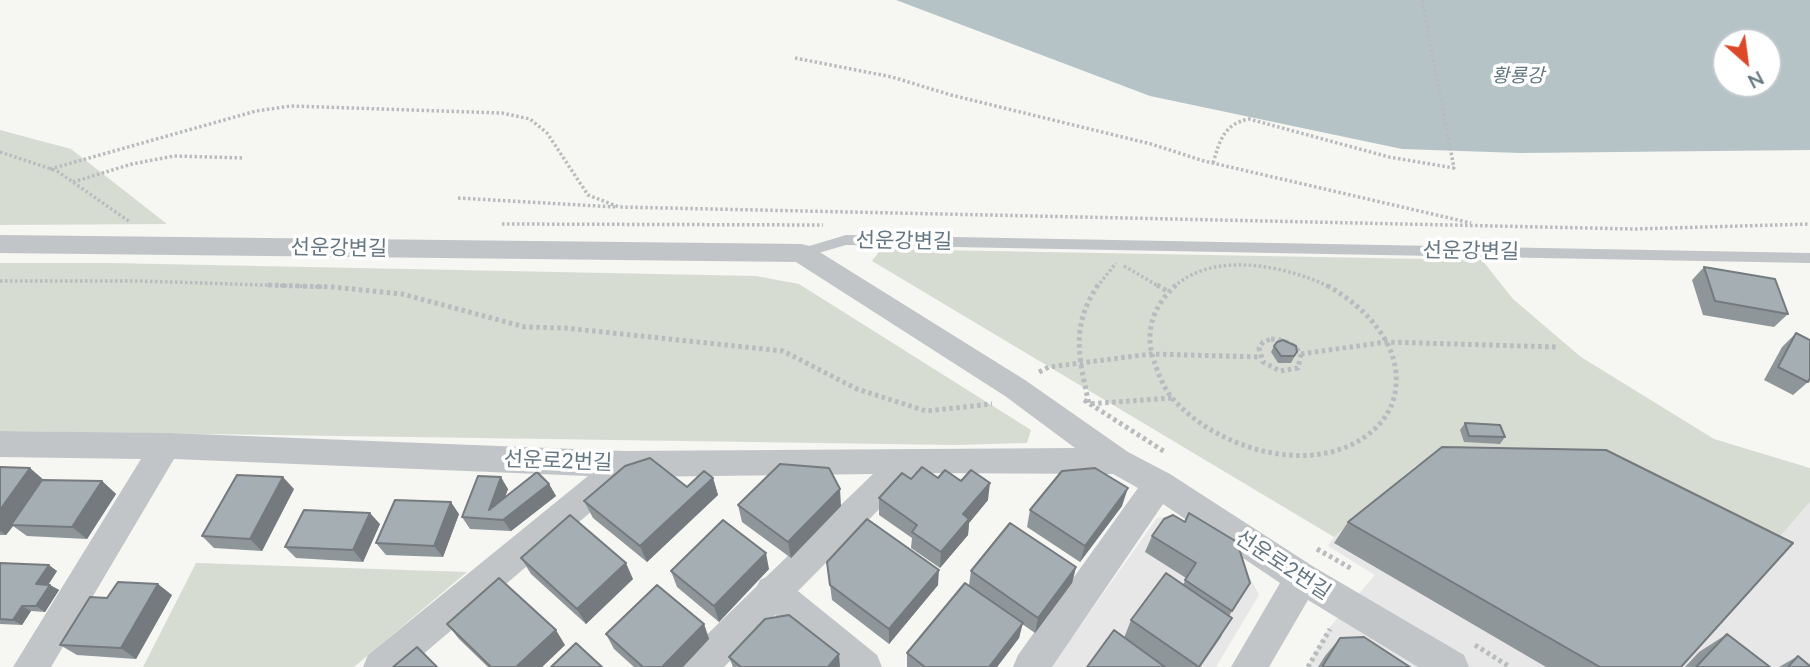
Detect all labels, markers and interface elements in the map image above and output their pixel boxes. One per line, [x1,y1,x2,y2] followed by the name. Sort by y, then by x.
[1712,28,1782,98] north arrow
[1492,65,1544,87] water label: 황룡강
[1744,67,1768,94] text: N
[855,228,953,254] street label: 선운강변길
[290,235,388,261] street label: 선운강변길
[1422,238,1520,264] street label: 선운강변길
[503,447,613,475] street label: 선운로2번길
[1231,525,1335,605] street label: 선운로2번길

